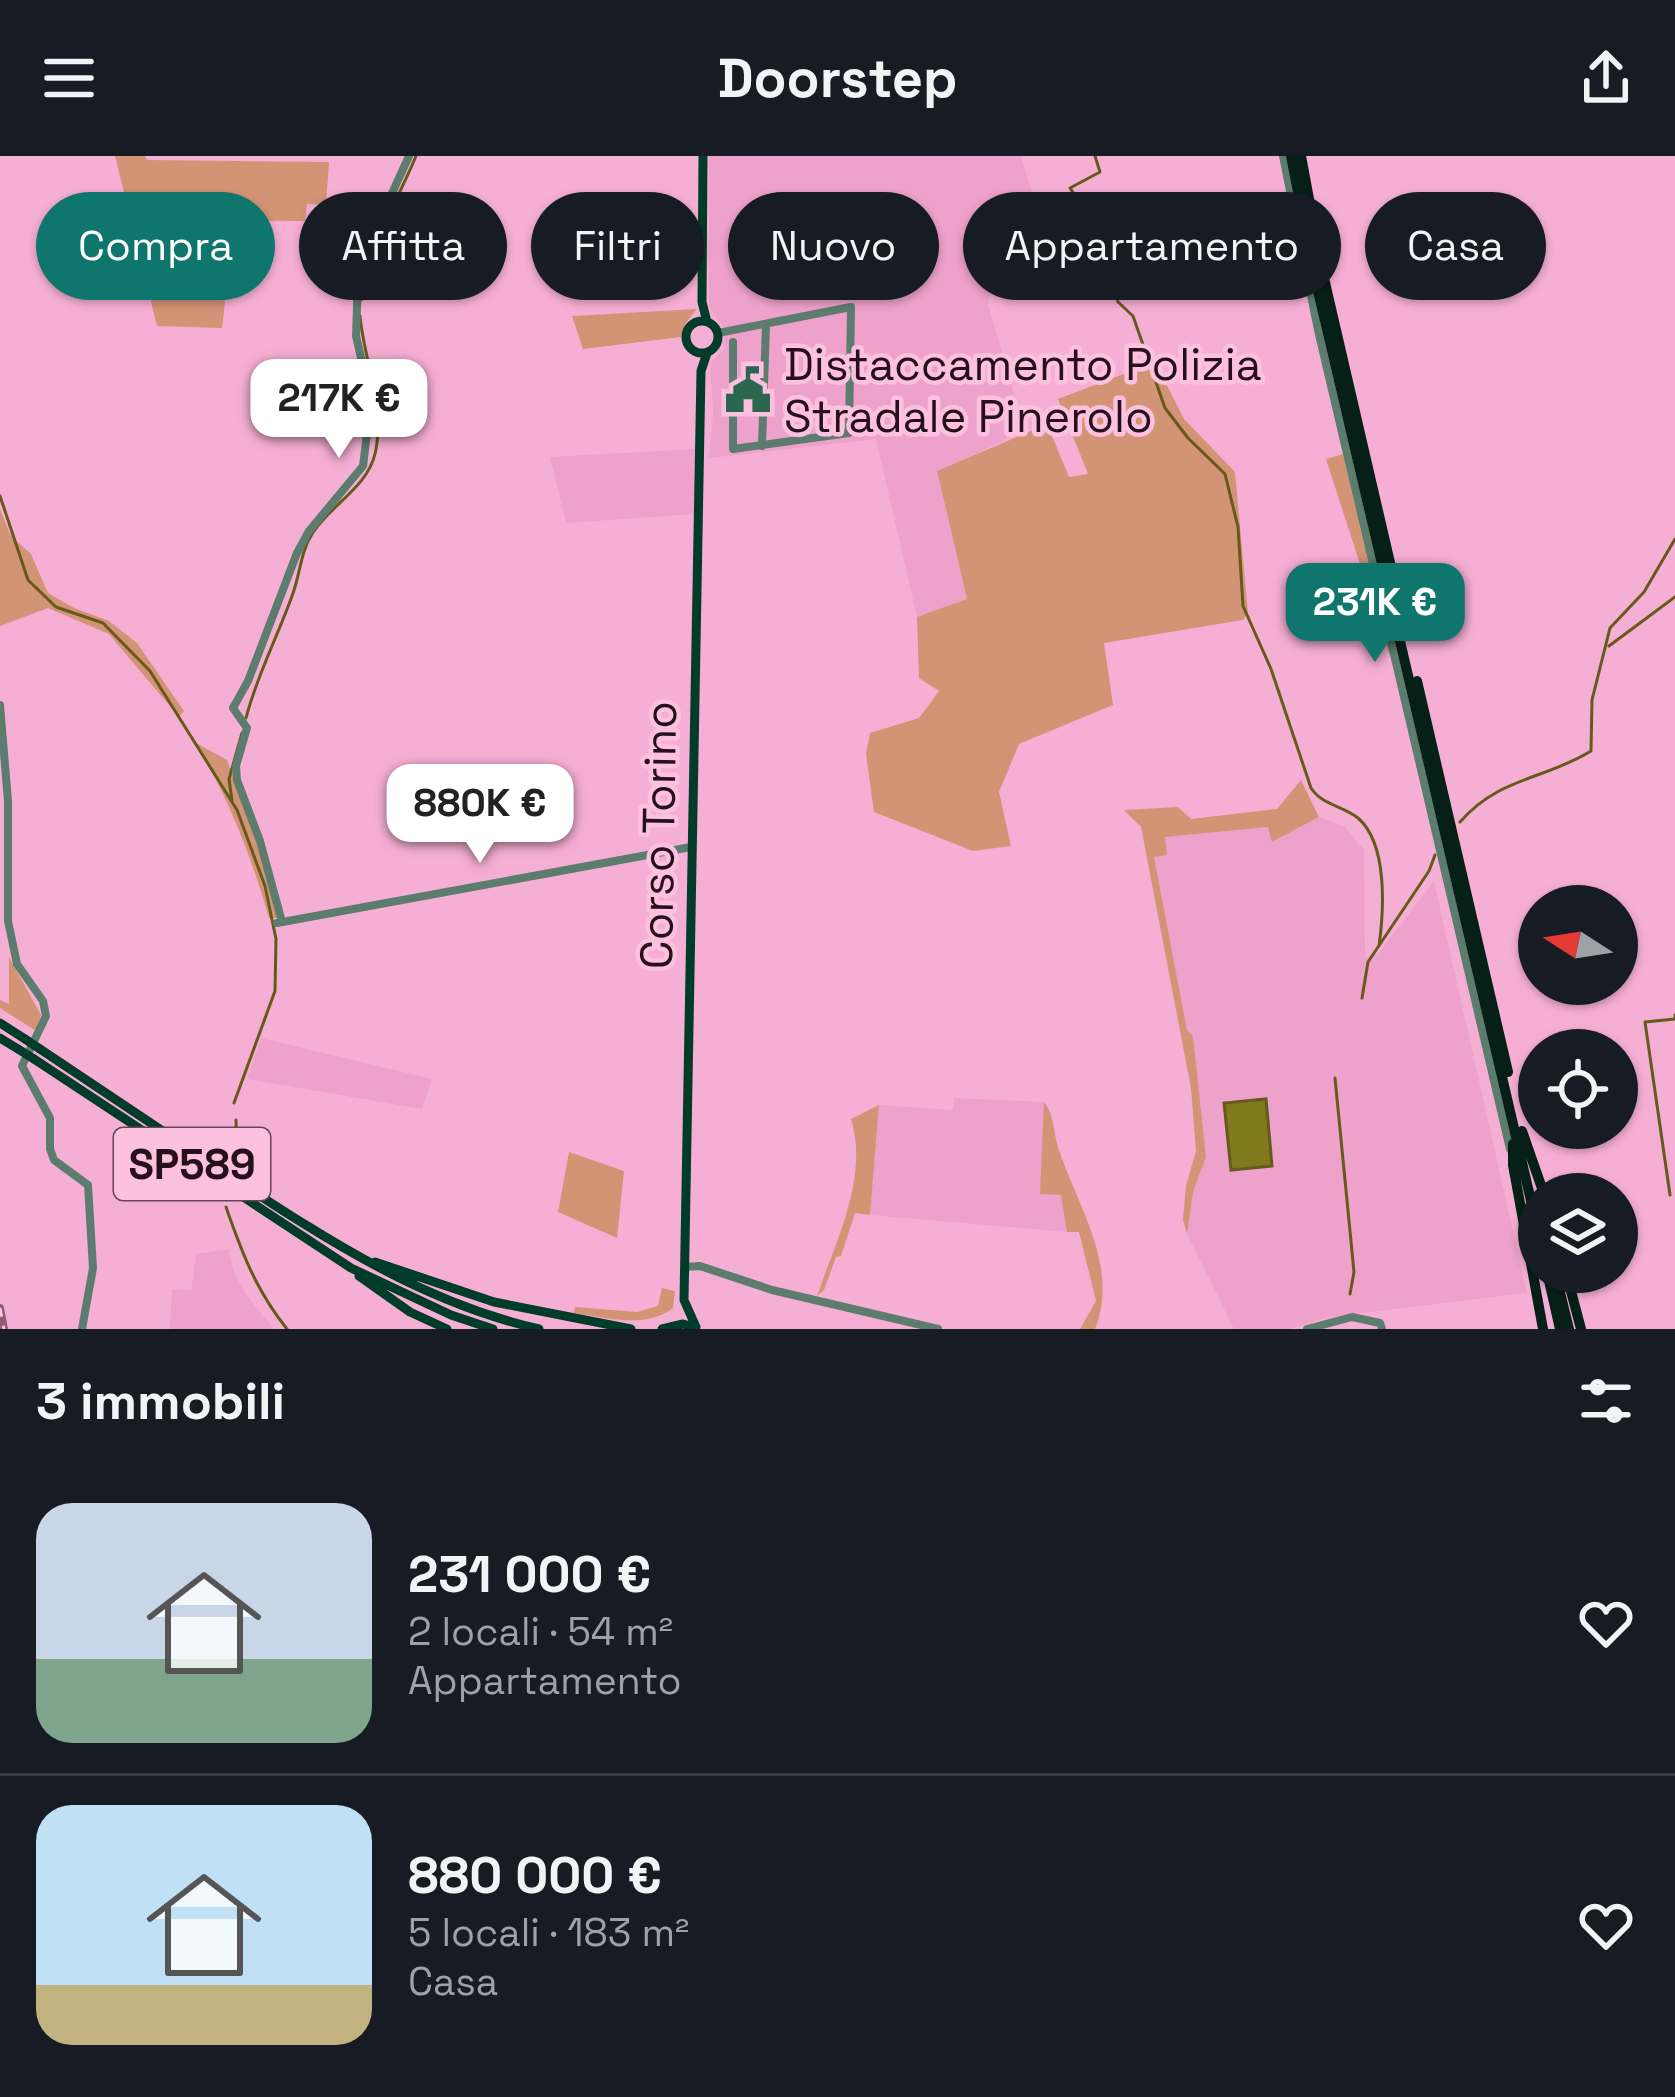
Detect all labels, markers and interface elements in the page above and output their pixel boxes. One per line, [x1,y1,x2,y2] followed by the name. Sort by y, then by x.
[718,44,957,113] text: Doorstep
[36,45,102,111] icon: menu
[1573,45,1639,111] icon: share
[36,192,275,300] chip: Compra
[299,192,507,300] chip: Affitta
[531,192,704,300] chip: Filtri
[728,192,939,300] chip: Nuovo
[963,192,1341,300] chip: Appartamento
[1365,192,1546,300] chip: Casa
[784,336,1262,445] place label: Distaccamento Polizia Stradale Pinerolo
[241,359,437,461] pin: 217K €
[723,365,773,415] public building icon: Distaccamento Polizia Stradale Pinerolo
[277,373,401,422] text: 217K €
[1277,563,1473,665] pin: 231K €
[1313,577,1437,626] text: 231K €
[628,700,689,970] street label: Corso Torino
[382,764,578,866] pin: 880K €
[414,778,546,827] text: 880K €
[1518,885,1638,1005] north arrow
[1518,885,1638,1293] map controls
[1518,1029,1638,1149] button: locate
[114,1128,270,1200] road number: SP589
[1518,1173,1638,1293] button: layers
[1573,1368,1639,1434] icon: filters
[36,1369,285,1434] text: 3 immobili
[408,1542,651,1607] text: 231 000 €
[132,1551,276,1695] icon: home
[1573,1590,1639,1656] icon: heart
[408,1607,673,1656] text: 2 locali · 54 m²
[408,1656,682,1705] text: Appartamento
[408,1843,662,1908] text: 880 000 €
[132,1853,276,1997] icon: home
[1573,1892,1639,1958] icon: heart
[408,1908,689,1957] text: 5 locali · 183 m²
[408,1957,498,2006] text: Casa

